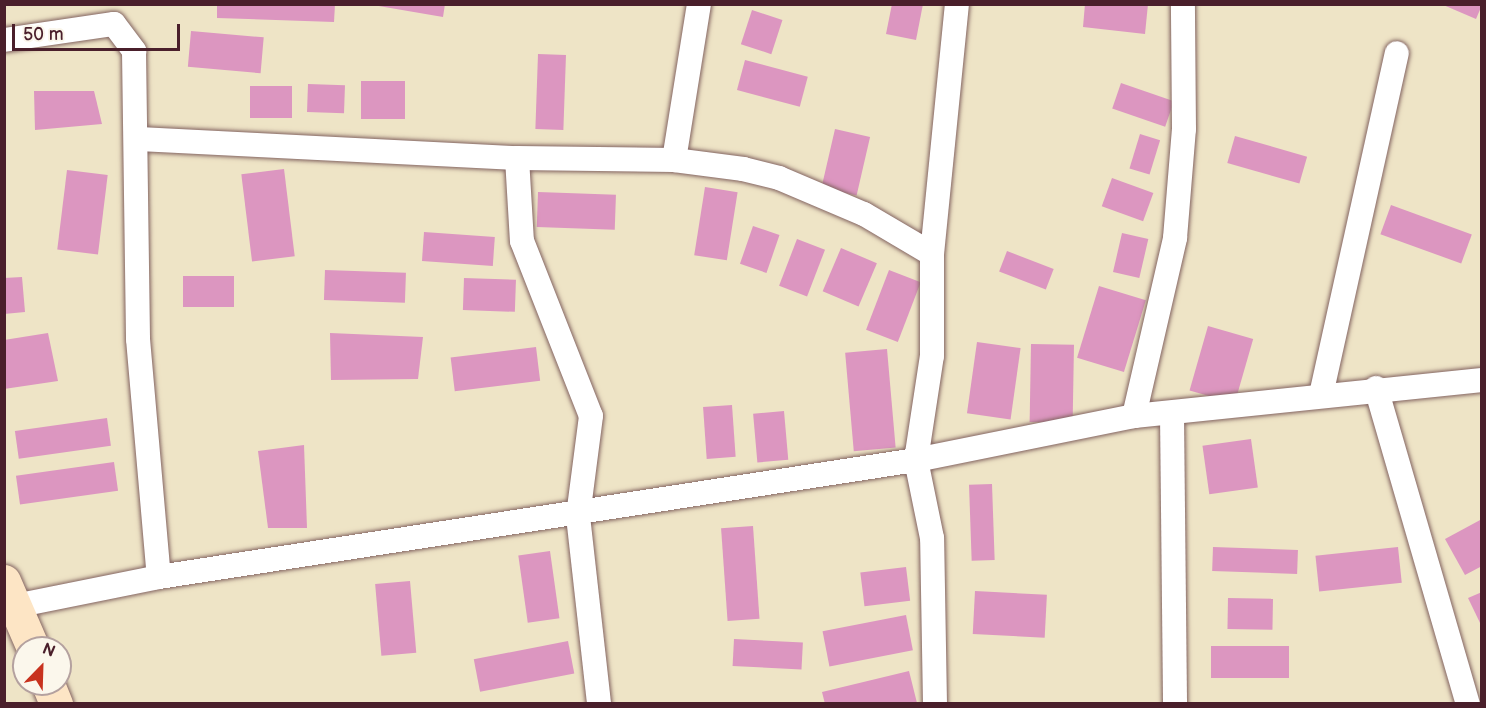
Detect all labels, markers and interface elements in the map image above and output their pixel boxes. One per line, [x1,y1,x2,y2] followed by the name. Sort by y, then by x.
[15,12,183,50] scale bar
[23,24,64,45] text: 50 m
[12,636,72,696] north arrow
[39,640,58,662] text: N

